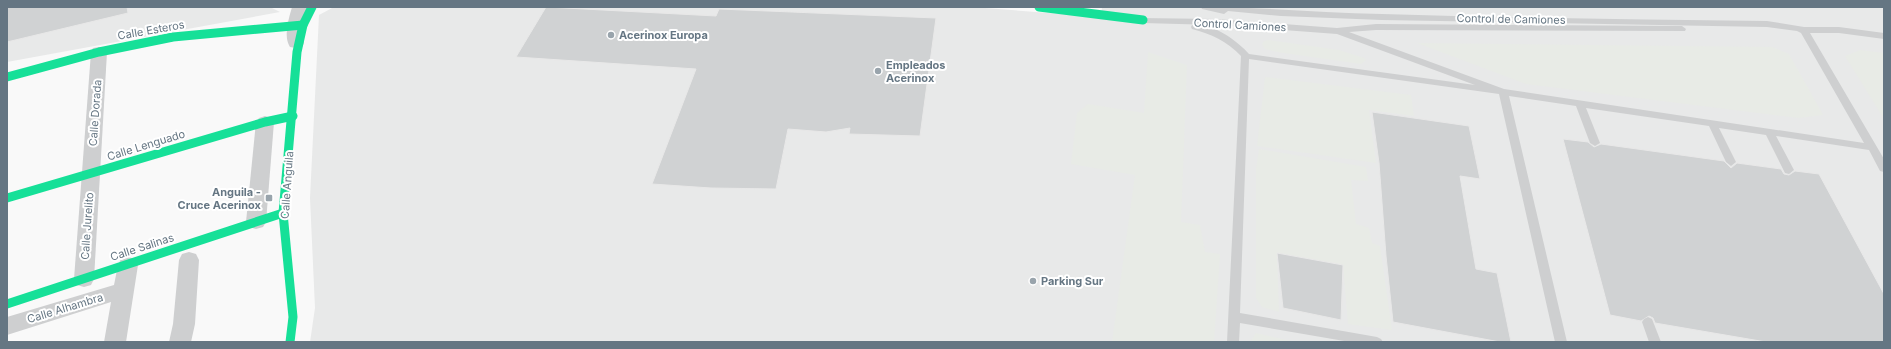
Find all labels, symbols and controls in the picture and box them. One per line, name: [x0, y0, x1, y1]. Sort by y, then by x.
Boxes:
street label: Control de Camiones: [1456, 11, 1566, 27]
street label: Control Camiones: [1193, 16, 1287, 34]
street label: Calle Esteros: [116, 17, 186, 43]
place label: Acerinox Europa: [619, 28, 708, 42]
marker: Acerinox Europa: [606, 30, 616, 40]
place label: Empleados Acerinox: [886, 58, 946, 85]
marker: Empleados Acerinox: [873, 66, 883, 76]
street label: Calle Dorada: [86, 79, 104, 147]
street label: Calle Lenguado: [105, 126, 187, 164]
street label: Calle Anguila: [278, 151, 296, 219]
place label: Anguila - Cruce Acerinox: [178, 185, 262, 212]
street label: Calle Jurelito: [78, 191, 96, 260]
marker: Anguila - Cruce Acerinox: [264, 193, 274, 203]
street label: Calle Salinas: [108, 230, 176, 264]
place label: Parking Sur: [1041, 274, 1104, 288]
marker: Parking Sur: [1028, 276, 1038, 286]
street label: Calle Alhambra: [25, 290, 105, 326]

